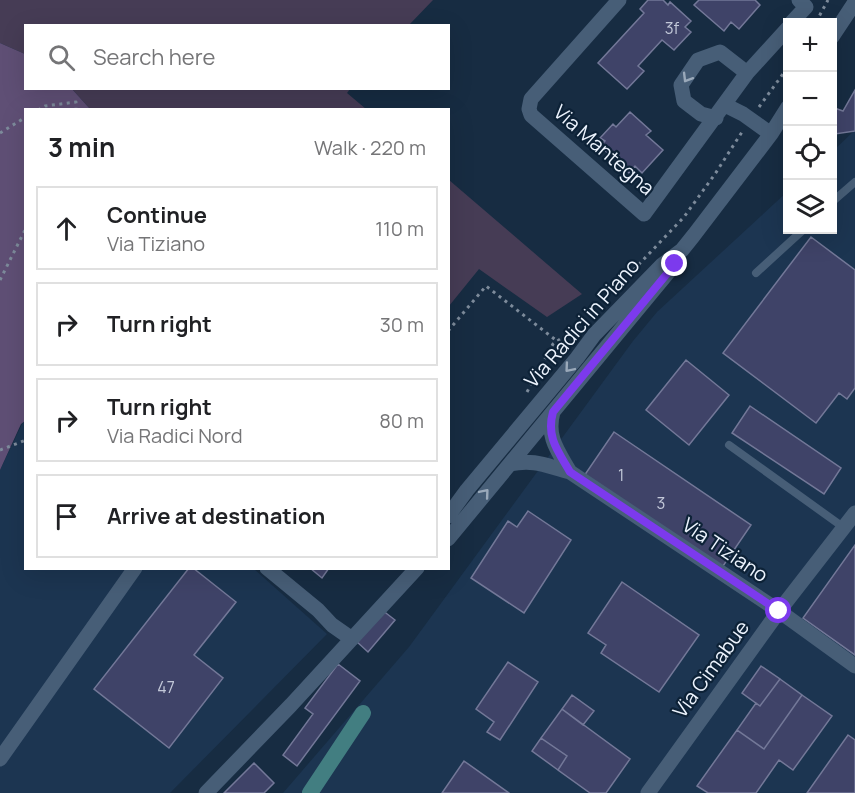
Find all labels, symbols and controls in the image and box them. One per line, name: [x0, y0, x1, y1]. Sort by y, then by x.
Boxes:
house number: 3f: [665, 17, 680, 39]
map controls: [783, 18, 837, 234]
button: +: [783, 18, 837, 72]
search box: [24, 24, 450, 90]
icon: search: [45, 41, 78, 74]
text: Search here: [93, 42, 215, 72]
one-way arrow: [683, 71, 694, 82]
button: −: [783, 72, 837, 126]
street label: Via Mantegna: [548, 98, 661, 201]
button: locate: [783, 126, 837, 180]
text: 3 min: [48, 129, 115, 165]
text: Walk · 220 m: [314, 134, 426, 161]
button: layers: [783, 180, 837, 234]
text: Continue: [107, 200, 207, 230]
icon: ahead: [50, 212, 83, 245]
text: 110 m: [375, 215, 424, 242]
text: Via Tiziano: [107, 230, 205, 257]
route end: [661, 250, 687, 276]
street label: Via Radici in Piano: [518, 252, 645, 393]
icon: right: [50, 308, 83, 341]
text: Turn right: [107, 309, 212, 339]
text: 30 m: [380, 311, 424, 338]
one-way arrow: [565, 361, 576, 372]
text: Turn right: [107, 392, 212, 422]
icon: right: [50, 404, 83, 437]
text: 80 m: [379, 407, 424, 434]
text: Via Radici Nord: [107, 422, 243, 449]
house number: 1: [618, 464, 624, 486]
one-way arrow: [478, 489, 489, 500]
house number: 3: [657, 492, 665, 514]
icon: arrive: [50, 500, 83, 533]
text: Arrive at destination: [107, 501, 325, 531]
street label: Via Tiziano: [677, 511, 774, 588]
route start: [765, 597, 791, 623]
street label: Via Cimabue: [666, 615, 755, 723]
house number: 47: [157, 676, 175, 698]

